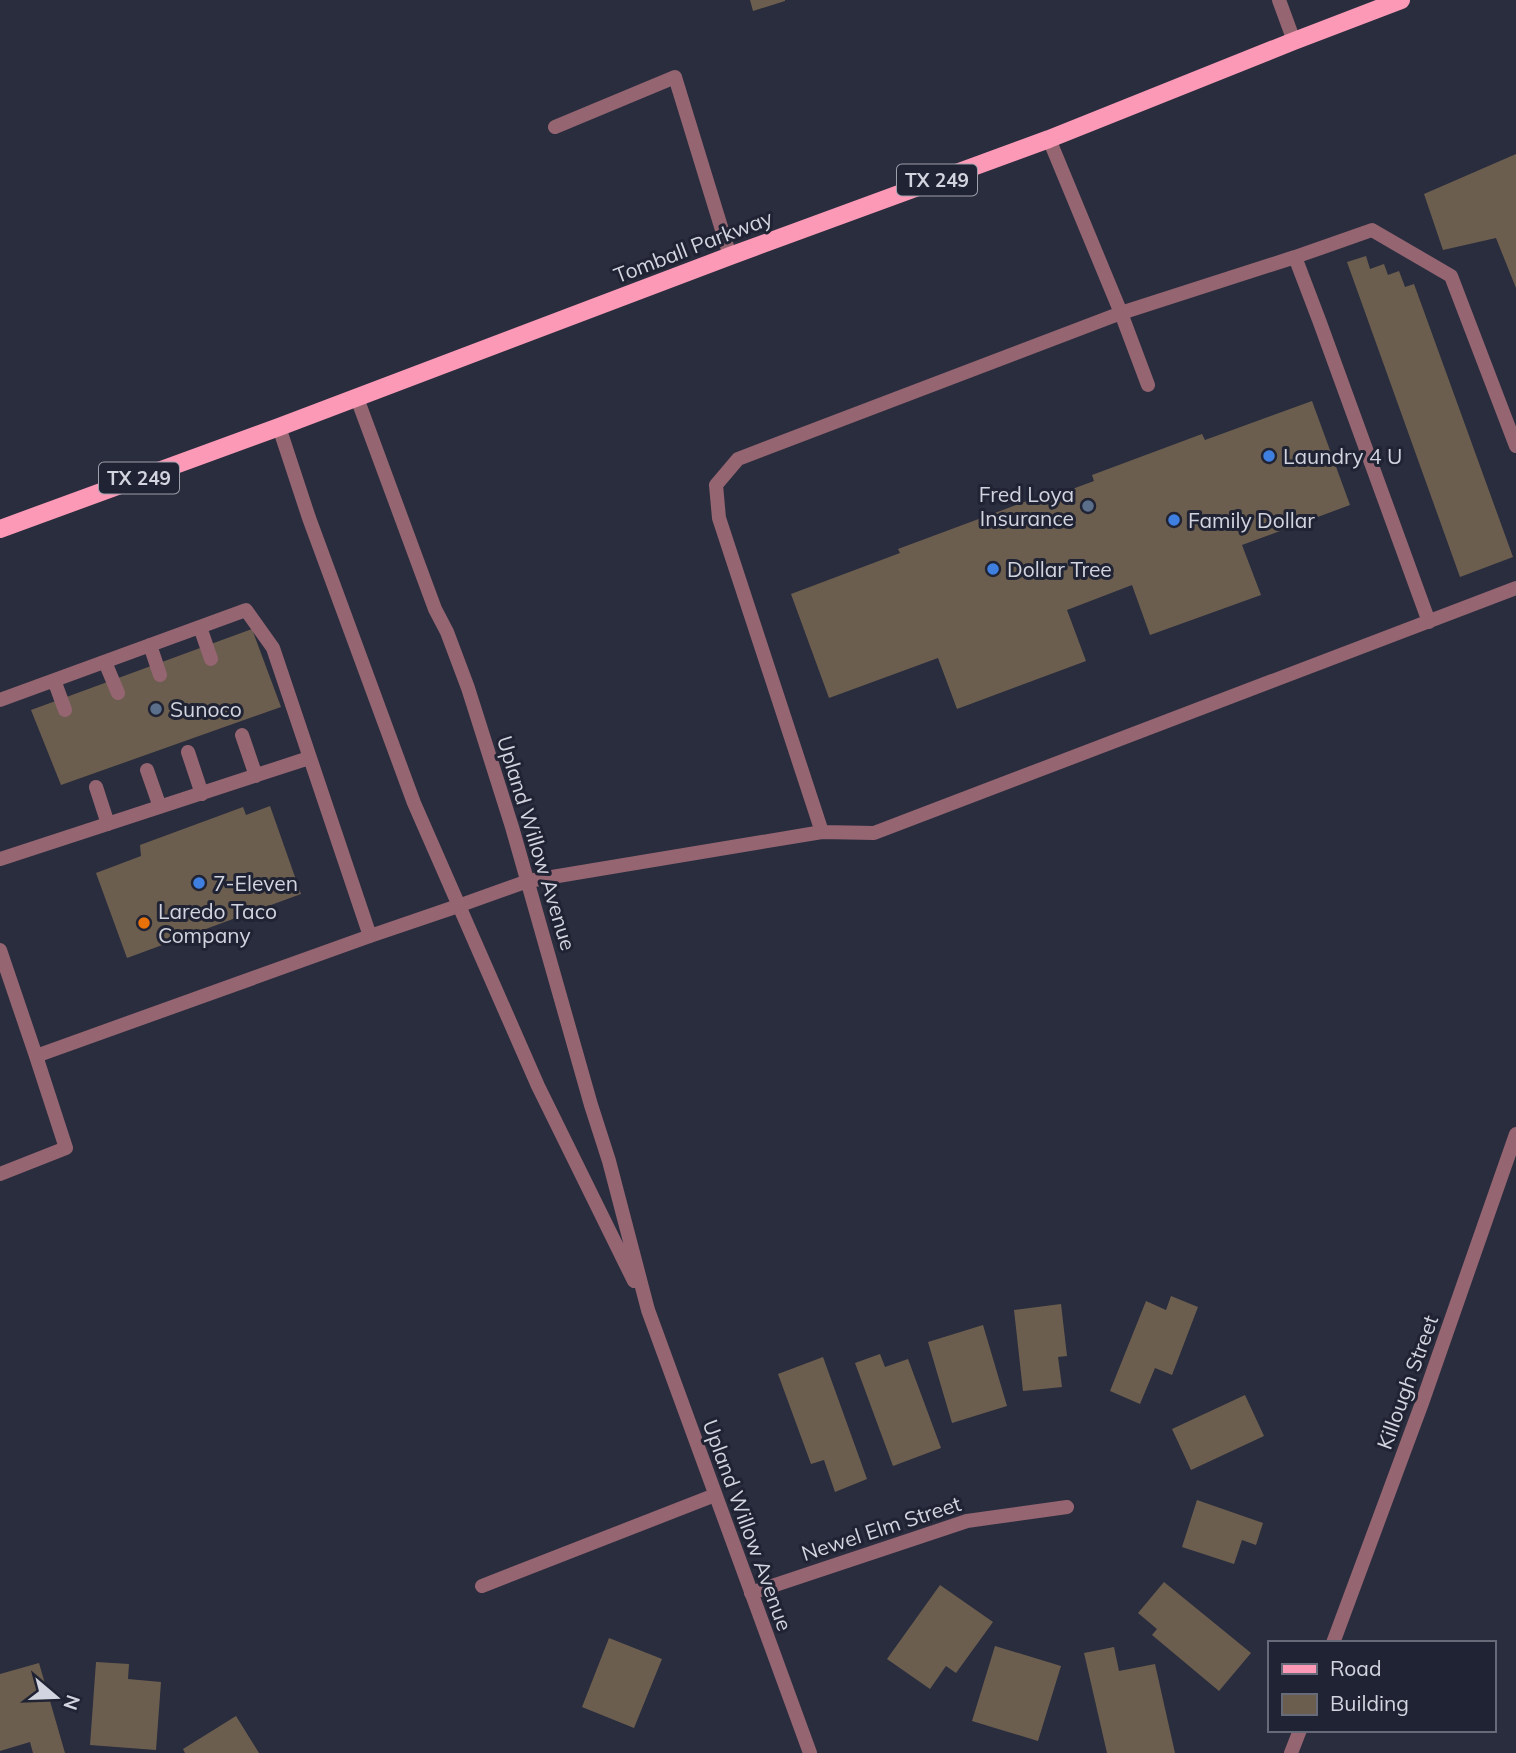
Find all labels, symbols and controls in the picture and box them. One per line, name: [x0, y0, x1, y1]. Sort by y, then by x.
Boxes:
road number: TX 249: [897, 164, 977, 196]
street label: Tomball Parkway: [610, 204, 776, 288]
place label: Laundry 4 U: [1283, 443, 1402, 469]
marker: Laundry 4 U: [1261, 448, 1277, 464]
road number: TX 249: [99, 463, 179, 494]
place label: Fred Loya Insurance: [979, 481, 1074, 531]
marker: Fred Loya Insurance: [1080, 498, 1096, 514]
place label: Family Dollar: [1188, 507, 1315, 533]
marker: Family Dollar: [1166, 512, 1182, 528]
place label: Dollar Tree: [1007, 556, 1112, 582]
marker: Dollar Tree: [985, 561, 1001, 577]
place label: Sunoco: [170, 696, 242, 722]
marker: Sunoco: [148, 701, 164, 717]
street label: Upland Willow Avenue: [492, 733, 582, 953]
place label: 7-Eleven: [213, 870, 298, 896]
marker: 7-Eleven: [191, 875, 207, 891]
place label: Laredo Taco Company: [158, 898, 277, 948]
marker: Laredo Taco Company: [136, 915, 152, 931]
street label: Killough Street: [1371, 1311, 1443, 1453]
street label: Upland Willow Avenue: [698, 1416, 798, 1634]
street label: Newel Elm Street: [798, 1490, 964, 1566]
legend: [1268, 1641, 1495, 1732]
text: Road: [1330, 1655, 1381, 1681]
north arrow: [21, 1662, 91, 1732]
text: Building: [1330, 1690, 1409, 1716]
text: N: [58, 1692, 86, 1713]

